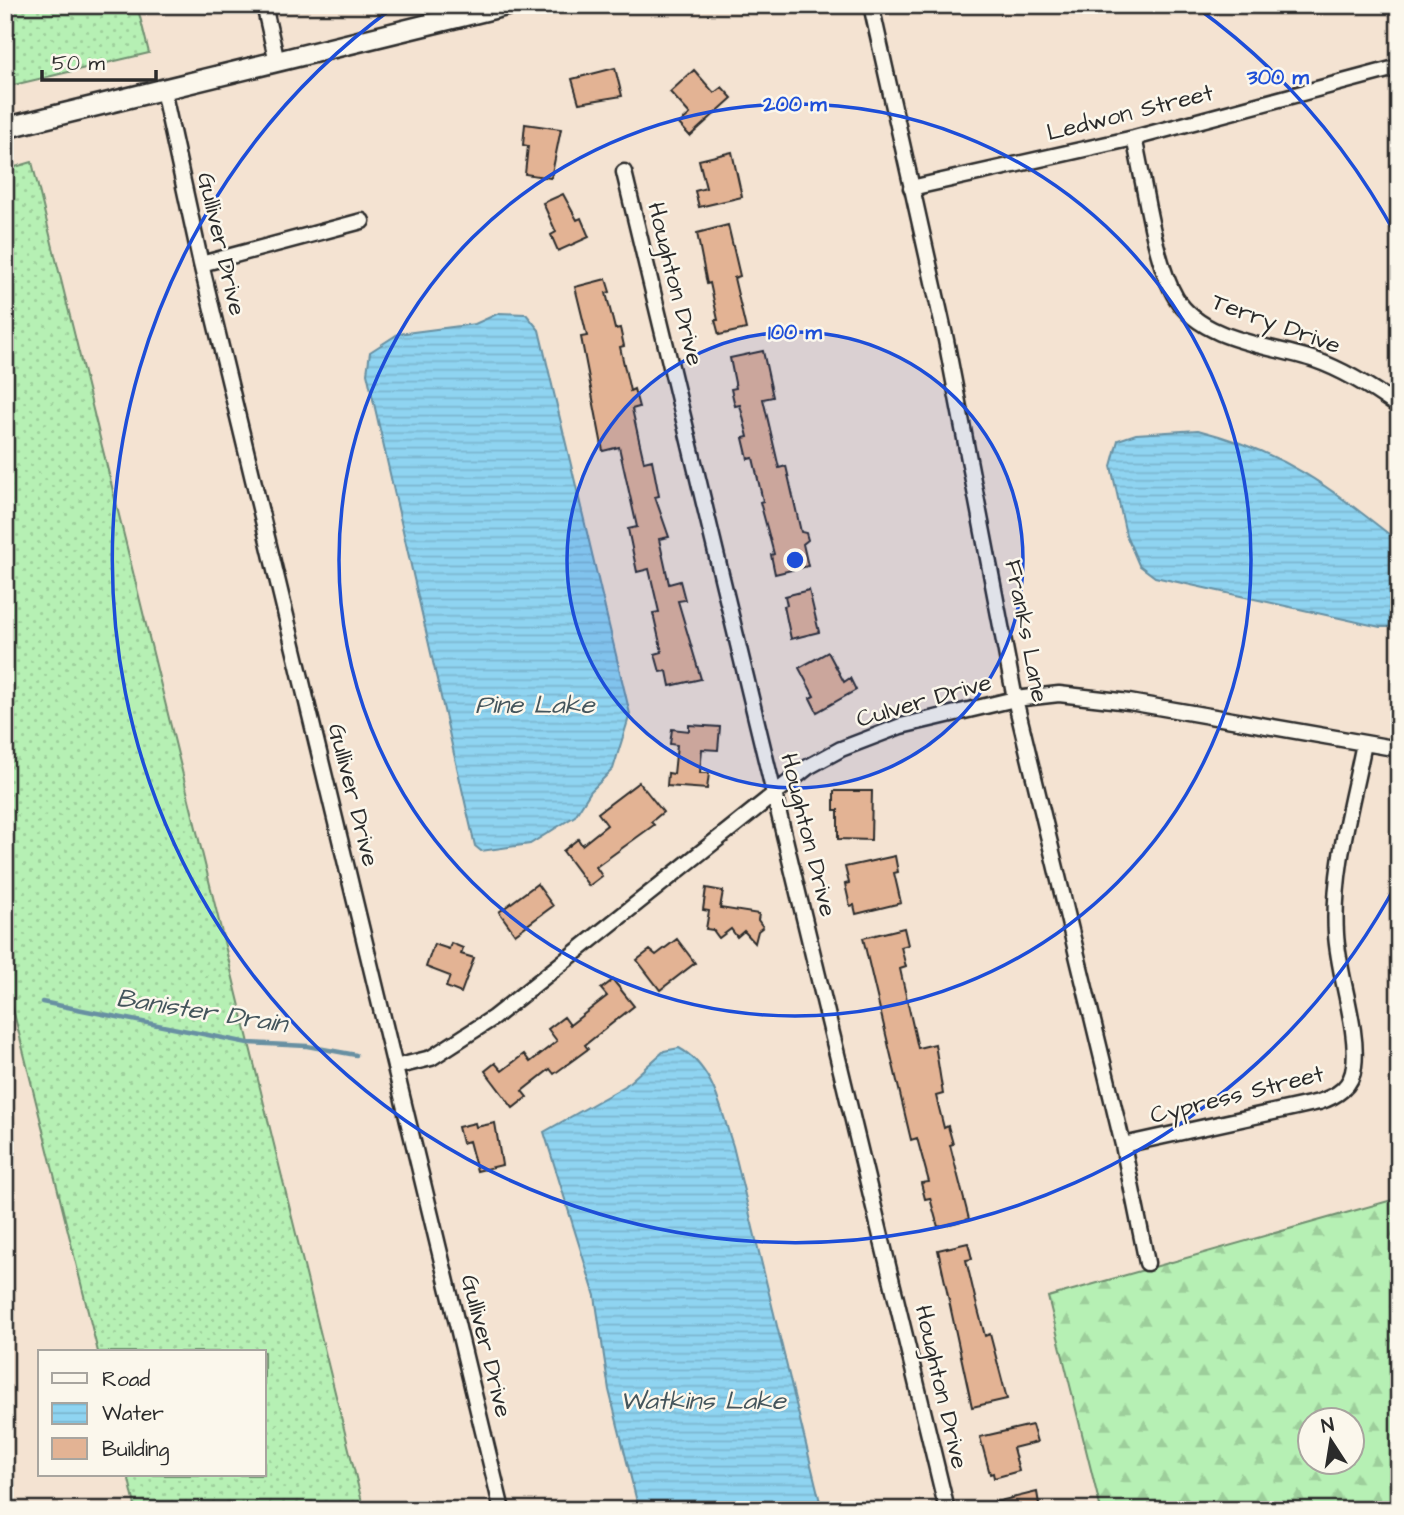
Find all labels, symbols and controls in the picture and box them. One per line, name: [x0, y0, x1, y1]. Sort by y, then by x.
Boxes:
scale bar: [42, 38, 156, 82]
text: 50 m: [52, 49, 106, 78]
text: 300 m: [1246, 63, 1310, 92]
street label: Ledwon Street: [1043, 76, 1217, 150]
text: 200 m: [762, 90, 827, 119]
street label: Gulliver Drive: [188, 169, 254, 319]
street label: Houghton Drive: [637, 199, 712, 369]
street label: Terry Drive: [1206, 285, 1345, 364]
text: 100 m: [768, 318, 823, 347]
centre of rings: [783, 548, 807, 572]
street label: Franks Lane: [996, 557, 1056, 705]
street label: Culver Drive: [852, 665, 996, 737]
water label: Pine Lake: [475, 687, 597, 723]
street label: Gulliver Drive: [319, 720, 387, 870]
street label: Houghton Drive: [770, 750, 845, 920]
water label: Banister Drain: [114, 980, 292, 1043]
street label: Cypress Street: [1147, 1057, 1328, 1134]
street label: Gulliver Drive: [452, 1271, 520, 1421]
street label: Houghton Drive: [905, 1302, 976, 1473]
legend: [38, 1350, 266, 1476]
text: Road: [102, 1365, 150, 1394]
water label: Watkins Lake: [620, 1383, 788, 1419]
text: Water: [102, 1399, 164, 1428]
north arrow: [1296, 1406, 1366, 1476]
text: N: [1319, 1411, 1336, 1440]
text: Building: [102, 1435, 170, 1466]

